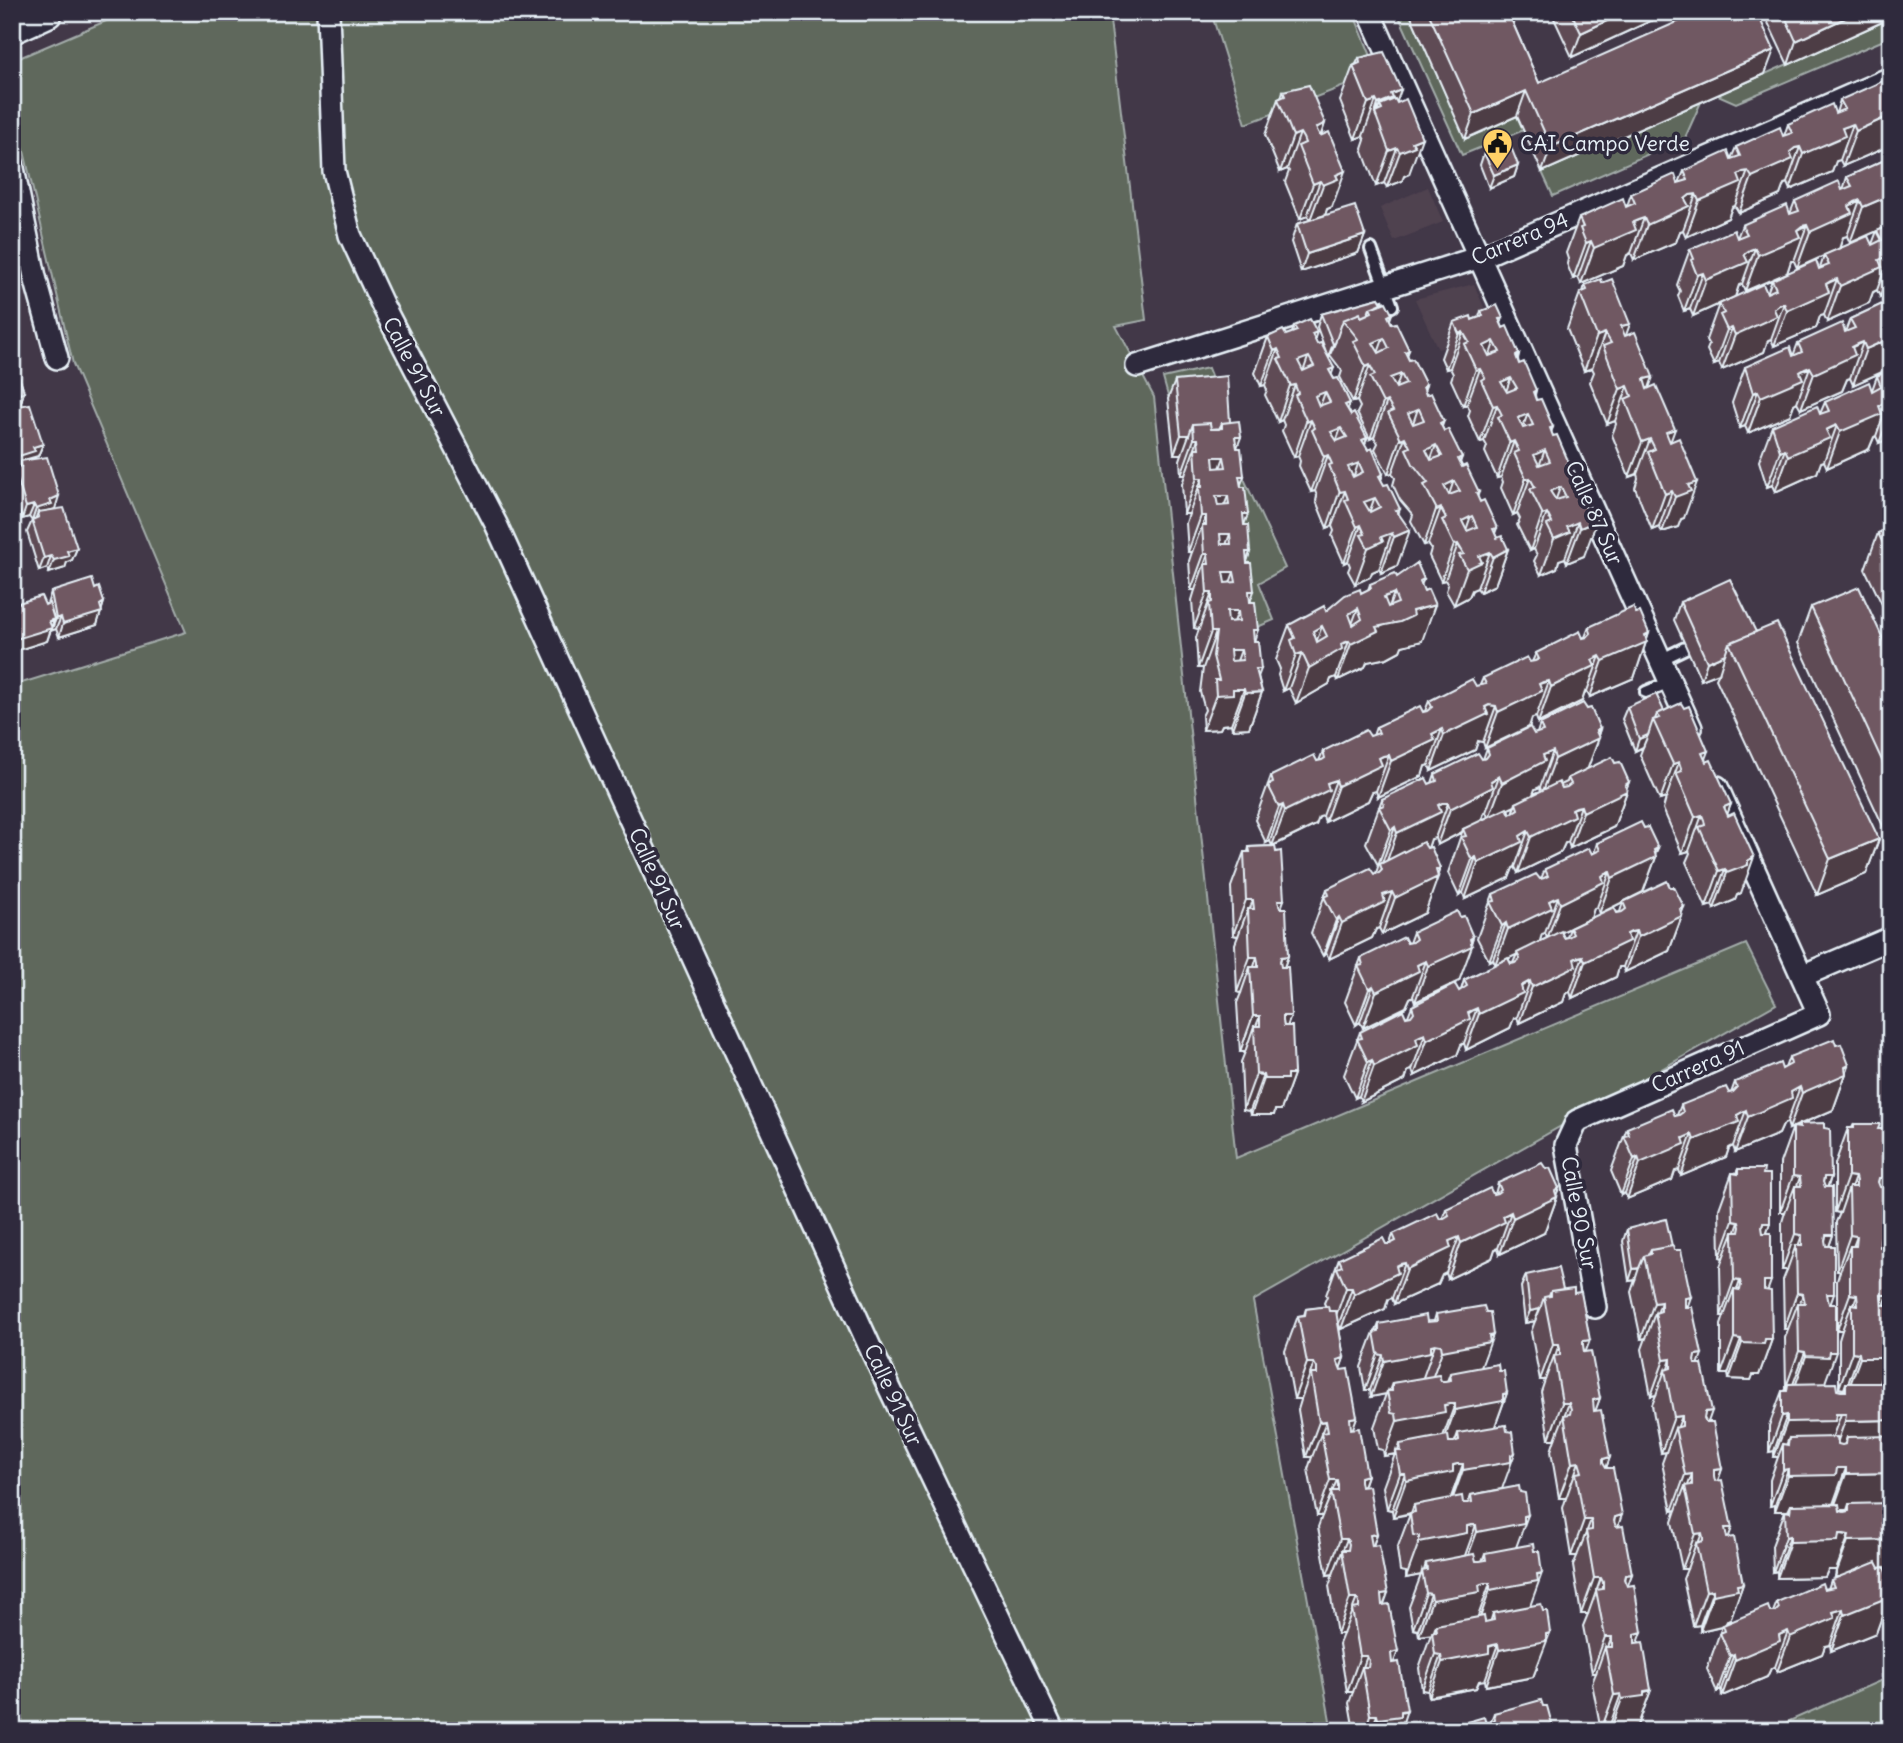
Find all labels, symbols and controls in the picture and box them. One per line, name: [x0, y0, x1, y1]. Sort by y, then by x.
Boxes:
public building icon: CAI Campo Verde: [1480, 127, 1514, 171]
place label: CAI Campo Verde: [1520, 130, 1690, 157]
street label: Carrera 94: [1467, 206, 1572, 271]
street label: Calle 91 Sur: [377, 312, 452, 422]
street label: Calle 87 Sur: [1559, 456, 1630, 569]
street label: Calle 91 Sur: [623, 823, 692, 935]
street label: Carrera 91: [1647, 1034, 1749, 1099]
street label: Calle 90 Sur: [1555, 1154, 1604, 1272]
street label: Calle 91 Sur: [858, 1340, 929, 1450]

